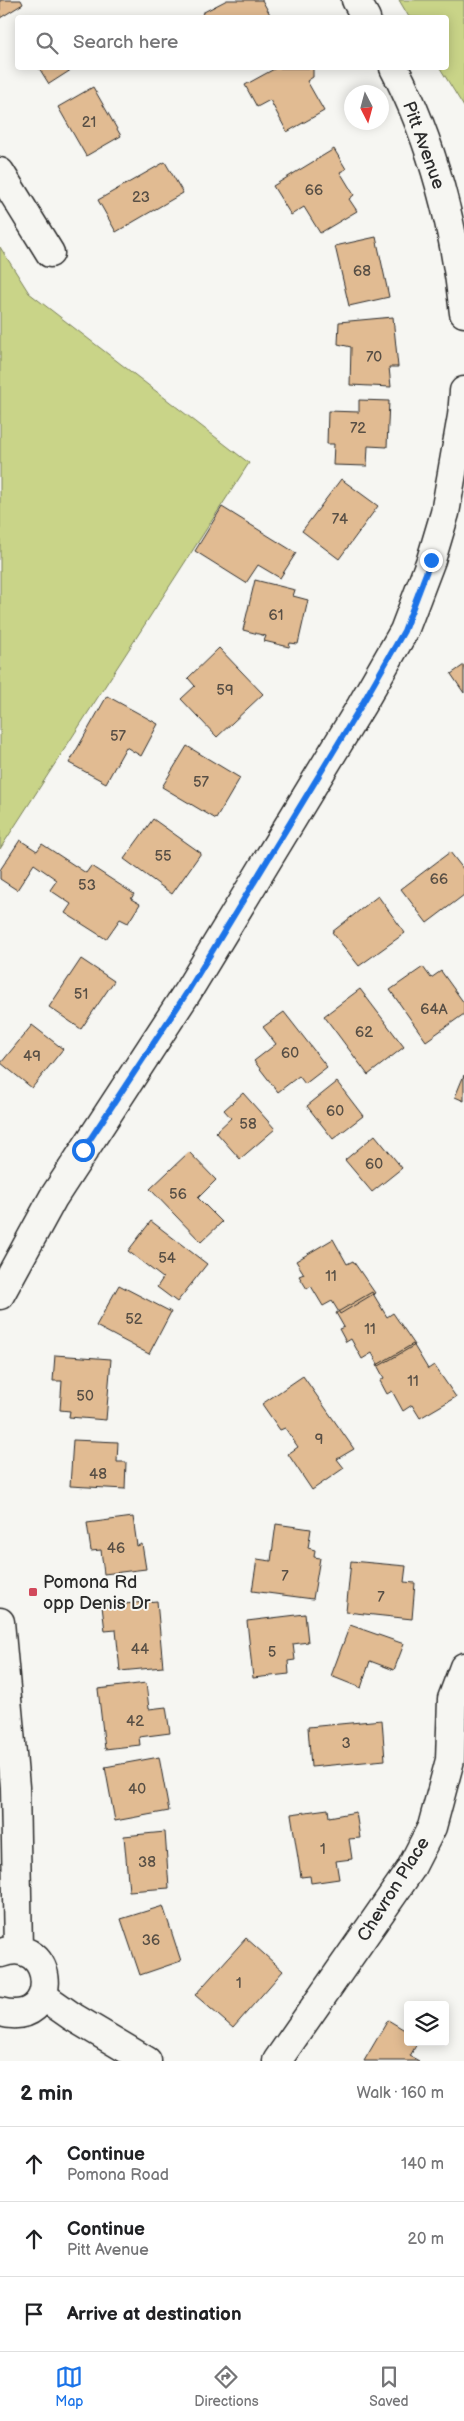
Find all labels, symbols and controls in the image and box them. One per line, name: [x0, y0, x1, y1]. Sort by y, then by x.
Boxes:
search box: [15, 15, 449, 70]
icon: search: [33, 29, 61, 57]
text: Search here: [73, 31, 178, 54]
north arrow: [344, 85, 389, 130]
street label: Pitt Avenue: [398, 98, 449, 192]
house number: 21: [82, 113, 96, 132]
house number: 66: [305, 181, 323, 200]
house number: 23: [132, 188, 150, 207]
house number: 68: [353, 262, 371, 281]
house number: 70: [366, 348, 382, 367]
house number: 72: [350, 419, 366, 438]
house number: 74: [332, 510, 348, 529]
route end: [420, 549, 443, 572]
house number: 61: [269, 606, 283, 625]
house number: 59: [216, 681, 234, 700]
house number: 57: [110, 727, 127, 746]
house number: 57: [193, 773, 210, 792]
house number: 55: [154, 847, 172, 866]
house number: 66: [430, 870, 448, 889]
house number: 53: [78, 876, 96, 895]
house number: 51: [74, 985, 88, 1004]
house number: 64A: [420, 1000, 449, 1019]
house number: 62: [355, 1023, 373, 1042]
house number: 60: [281, 1044, 299, 1063]
house number: 49: [23, 1047, 41, 1066]
house number: 60: [326, 1102, 344, 1121]
house number: 58: [239, 1115, 257, 1134]
route start: [72, 1139, 95, 1162]
house number: 60: [365, 1155, 383, 1174]
house number: 56: [169, 1185, 187, 1204]
house number: 54: [158, 1249, 176, 1268]
house number: 11: [325, 1267, 337, 1286]
house number: 52: [125, 1310, 143, 1329]
house number: 11: [364, 1320, 376, 1339]
house number: 11: [407, 1372, 419, 1391]
house number: 50: [76, 1387, 94, 1406]
house number: 9: [315, 1430, 323, 1449]
house number: 48: [89, 1465, 107, 1484]
house number: 46: [107, 1539, 125, 1558]
house number: 7: [281, 1567, 289, 1586]
place label: Pomona Rd opp Denis Dr: [43, 1572, 151, 1614]
marker: Pomona Rd opp Denis Dr: [27, 1586, 39, 1598]
house number: 7: [377, 1588, 385, 1607]
house number: 44: [131, 1640, 149, 1659]
house number: 5: [268, 1643, 276, 1662]
house number: 42: [126, 1712, 144, 1731]
house number: 3: [341, 1734, 351, 1753]
house number: 40: [128, 1780, 146, 1799]
street label: Chevron Place: [353, 1833, 434, 1945]
house number: 1: [320, 1840, 326, 1859]
house number: 38: [138, 1853, 156, 1872]
house number: 36: [142, 1931, 160, 1950]
house number: 1: [236, 1974, 242, 1993]
map controls: [404, 2001, 449, 2046]
button: layers: [404, 2001, 449, 2046]
text: 2 min: [20, 2081, 73, 2106]
text: Walk · 160 m: [356, 2084, 444, 2103]
text: Continue: [67, 2143, 145, 2166]
icon: ahead: [20, 2150, 48, 2178]
text: 140 m: [401, 2155, 444, 2174]
text: Pomona Road: [67, 2166, 169, 2185]
text: Continue: [67, 2218, 145, 2241]
icon: ahead: [20, 2225, 48, 2253]
text: 20 m: [408, 2230, 444, 2249]
text: Pitt Avenue: [67, 2241, 149, 2260]
icon: arrive: [20, 2300, 48, 2328]
text: Arrive at destination: [67, 2303, 242, 2326]
tab: Map: [55, 2363, 84, 2410]
tab: Directions: [194, 2363, 259, 2410]
tab: Saved: [369, 2363, 409, 2410]

